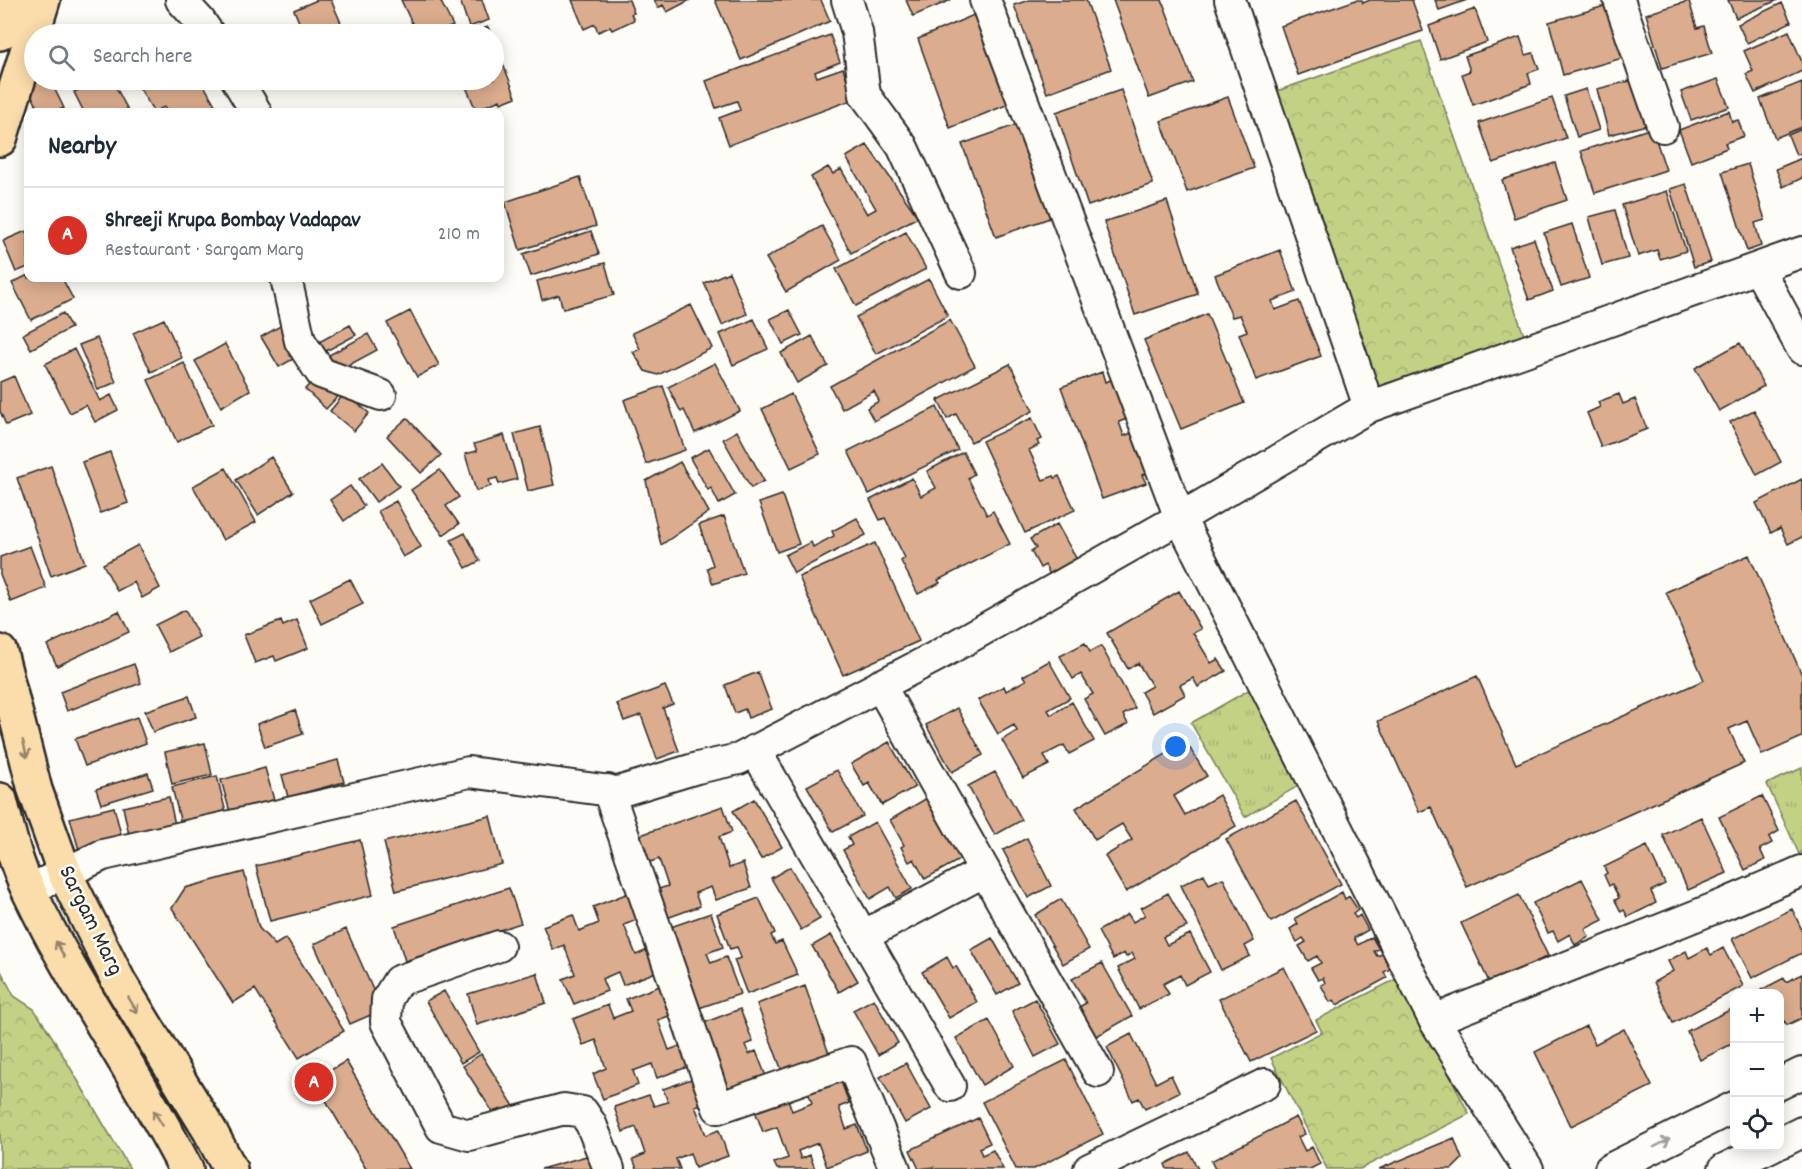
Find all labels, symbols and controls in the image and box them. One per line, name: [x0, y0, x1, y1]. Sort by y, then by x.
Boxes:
search box: [24, 24, 504, 90]
icon: search: [45, 41, 78, 74]
text: Search here: [93, 42, 192, 73]
text: Nearby: [48, 129, 116, 166]
text: Shreeji Krupa Bombay Vadapav: [105, 206, 361, 237]
text: A: [62, 221, 73, 249]
text: 210 m: [438, 221, 480, 249]
text: Restaurant · Sargam Marg: [105, 237, 304, 265]
your location: [1161, 732, 1190, 761]
one-way arrow: [20, 739, 31, 758]
street label: Sargam Marg: [49, 860, 131, 982]
one-way arrow: [54, 941, 66, 958]
map controls: [1730, 989, 1784, 1151]
button: +: [1730, 989, 1784, 1043]
one-way arrow: [128, 996, 140, 1013]
button: −: [1730, 1043, 1784, 1097]
pin: A: [294, 1060, 334, 1104]
button: locate: [1730, 1097, 1784, 1151]
one-way arrow: [151, 1110, 163, 1127]
one-way arrow: [1653, 1137, 1671, 1148]

